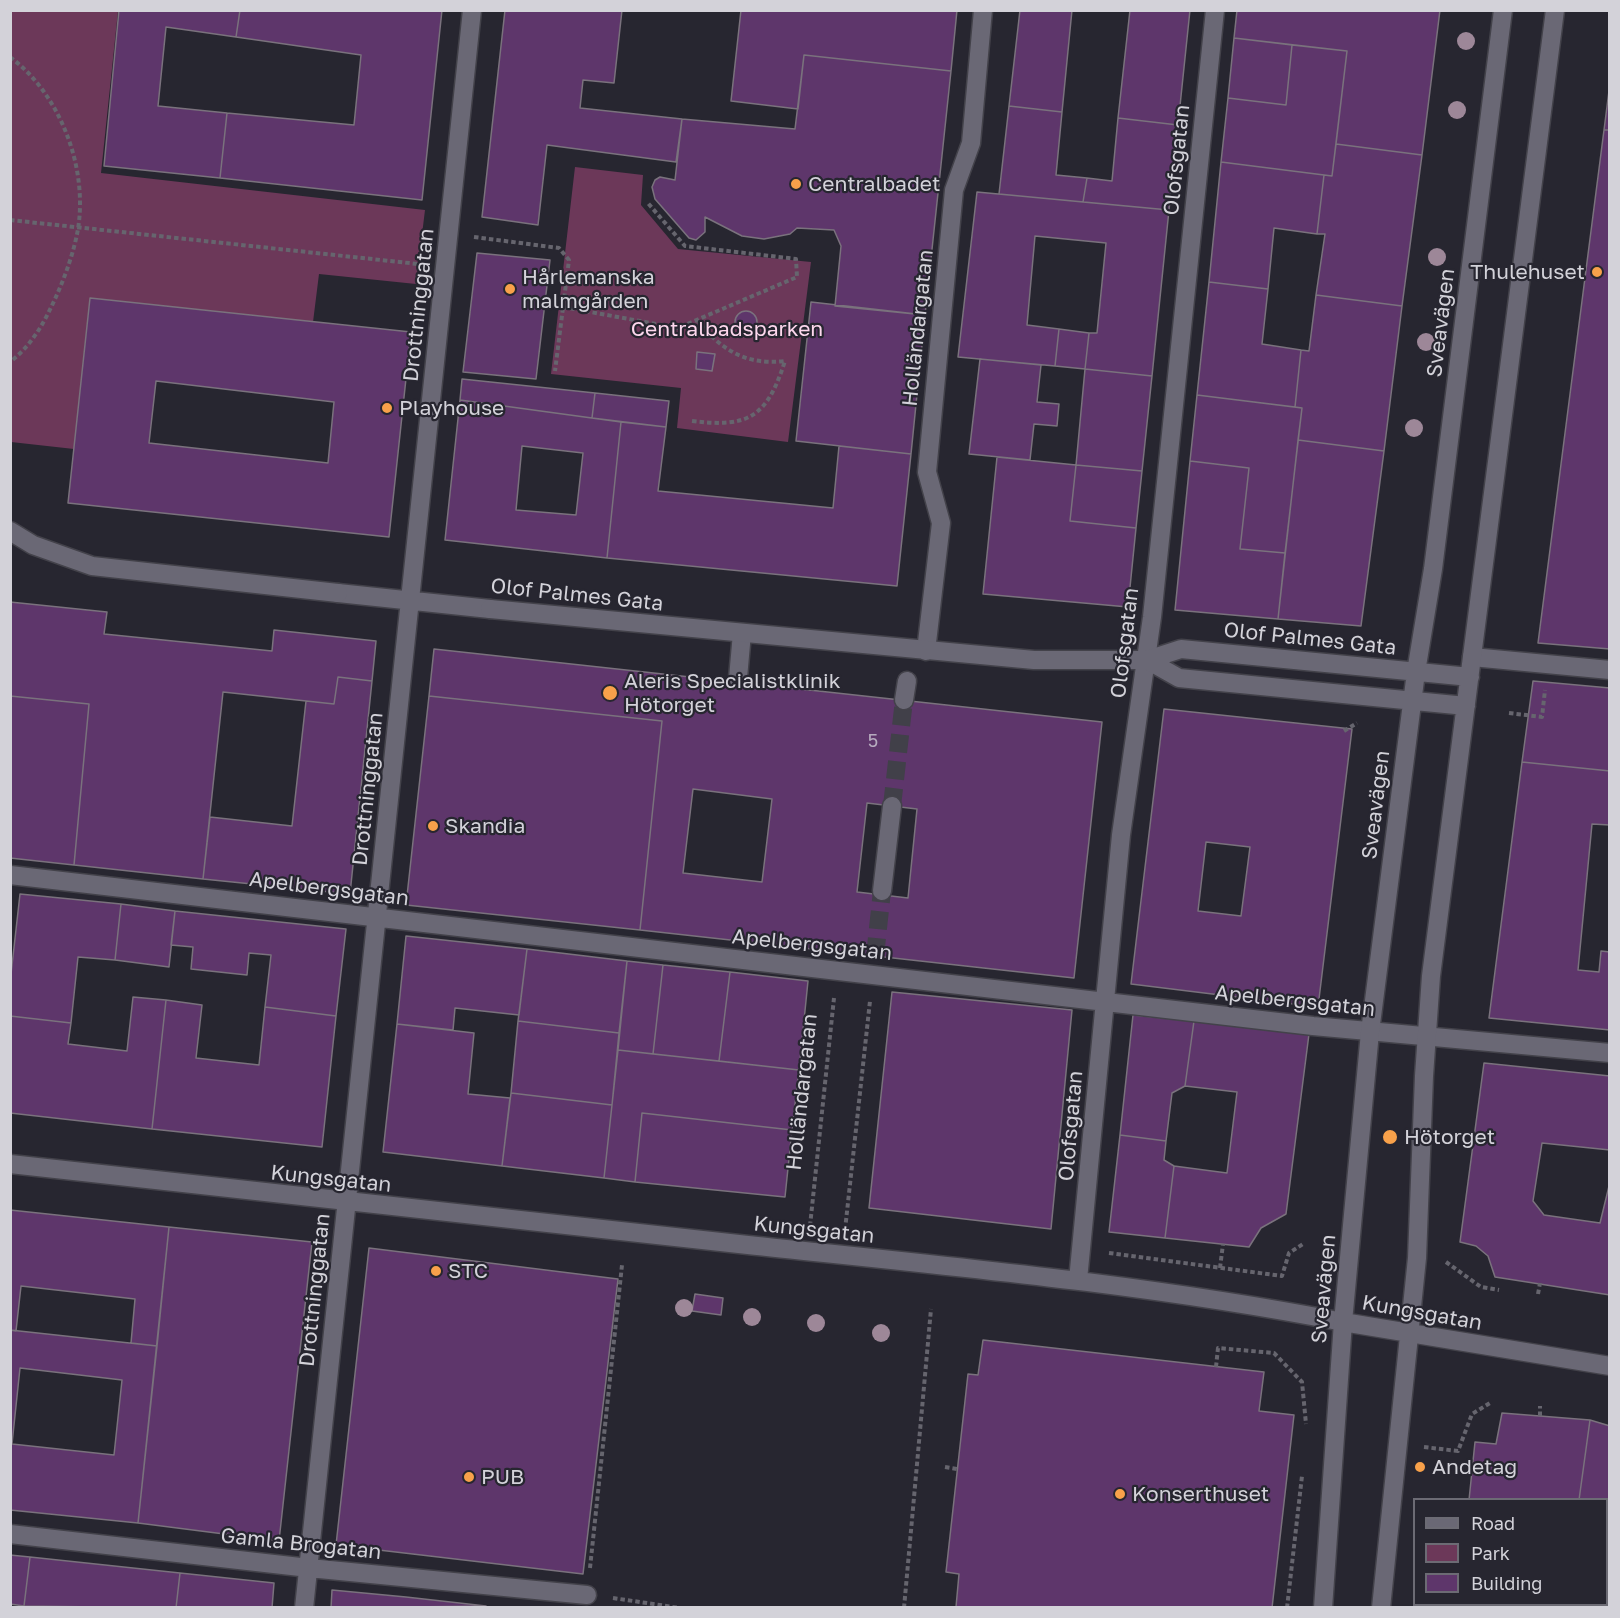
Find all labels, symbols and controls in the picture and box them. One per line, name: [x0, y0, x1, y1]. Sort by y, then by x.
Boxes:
street label: Olofsgatan: [1159, 103, 1195, 217]
place label: Centralbadet: [808, 171, 940, 197]
marker: Centralbadet: [789, 177, 803, 191]
street label: Drottninggatan: [398, 227, 440, 383]
street label: Holländargatan: [897, 248, 939, 408]
place label: Thulehuset: [1470, 259, 1585, 285]
place label: Hårlemanska malmgården: [522, 264, 655, 314]
marker: Thulehuset: [1590, 265, 1604, 279]
street label: Sveavägen: [1422, 267, 1460, 379]
marker: Hårlemanska malmgården: [503, 282, 517, 296]
park label: Centralbadsparken: [631, 316, 823, 342]
place label: Playhouse: [399, 395, 504, 421]
marker: Playhouse: [380, 401, 394, 415]
street label: Olof Palmes Gata: [489, 573, 665, 617]
street label: Olofsgatan: [1106, 586, 1144, 700]
street label: Olof Palmes Gata: [1222, 617, 1398, 661]
place label: Aleris Specialistklinik Hötorget: [624, 668, 841, 718]
marker: Aleris Specialistklinik Hötorget: [601, 684, 619, 702]
street label: Drottninggatan: [347, 711, 389, 867]
house number: 5: [868, 730, 878, 752]
street label: Sveavägen: [1357, 749, 1395, 861]
place label: Skandia: [445, 813, 525, 839]
marker: Skandia: [426, 819, 440, 833]
street label: Apelbergsgatan: [248, 867, 410, 911]
street label: Apelbergsgatan: [731, 924, 893, 966]
street label: Apelbergsgatan: [1214, 980, 1376, 1022]
street label: Holländargatan: [781, 1012, 823, 1172]
street label: Olofsgatan: [1054, 1070, 1088, 1182]
place label: Hötorget: [1404, 1124, 1495, 1150]
marker: Hötorget: [1381, 1128, 1399, 1146]
street label: Kungsgatan: [269, 1160, 393, 1198]
street label: Kungsgatan: [752, 1211, 876, 1249]
street label: Drottninggatan: [294, 1212, 336, 1368]
street label: Sveavägen: [1307, 1233, 1341, 1345]
place label: STC: [448, 1258, 488, 1284]
marker: STC: [429, 1264, 443, 1278]
street label: Kungsgatan: [1360, 1290, 1484, 1336]
place label: Andetag: [1432, 1454, 1517, 1480]
marker: Andetag: [1413, 1460, 1427, 1474]
place label: PUB: [481, 1464, 524, 1490]
marker: PUB: [462, 1470, 476, 1484]
place label: Konserthuset: [1132, 1481, 1269, 1507]
marker: Konserthuset: [1113, 1487, 1127, 1501]
legend: [1413, 1498, 1608, 1606]
text: Road: [1471, 1512, 1515, 1534]
street label: Gamla Brogatan: [219, 1523, 383, 1565]
text: Park: [1471, 1542, 1510, 1564]
text: Building: [1471, 1572, 1542, 1594]

